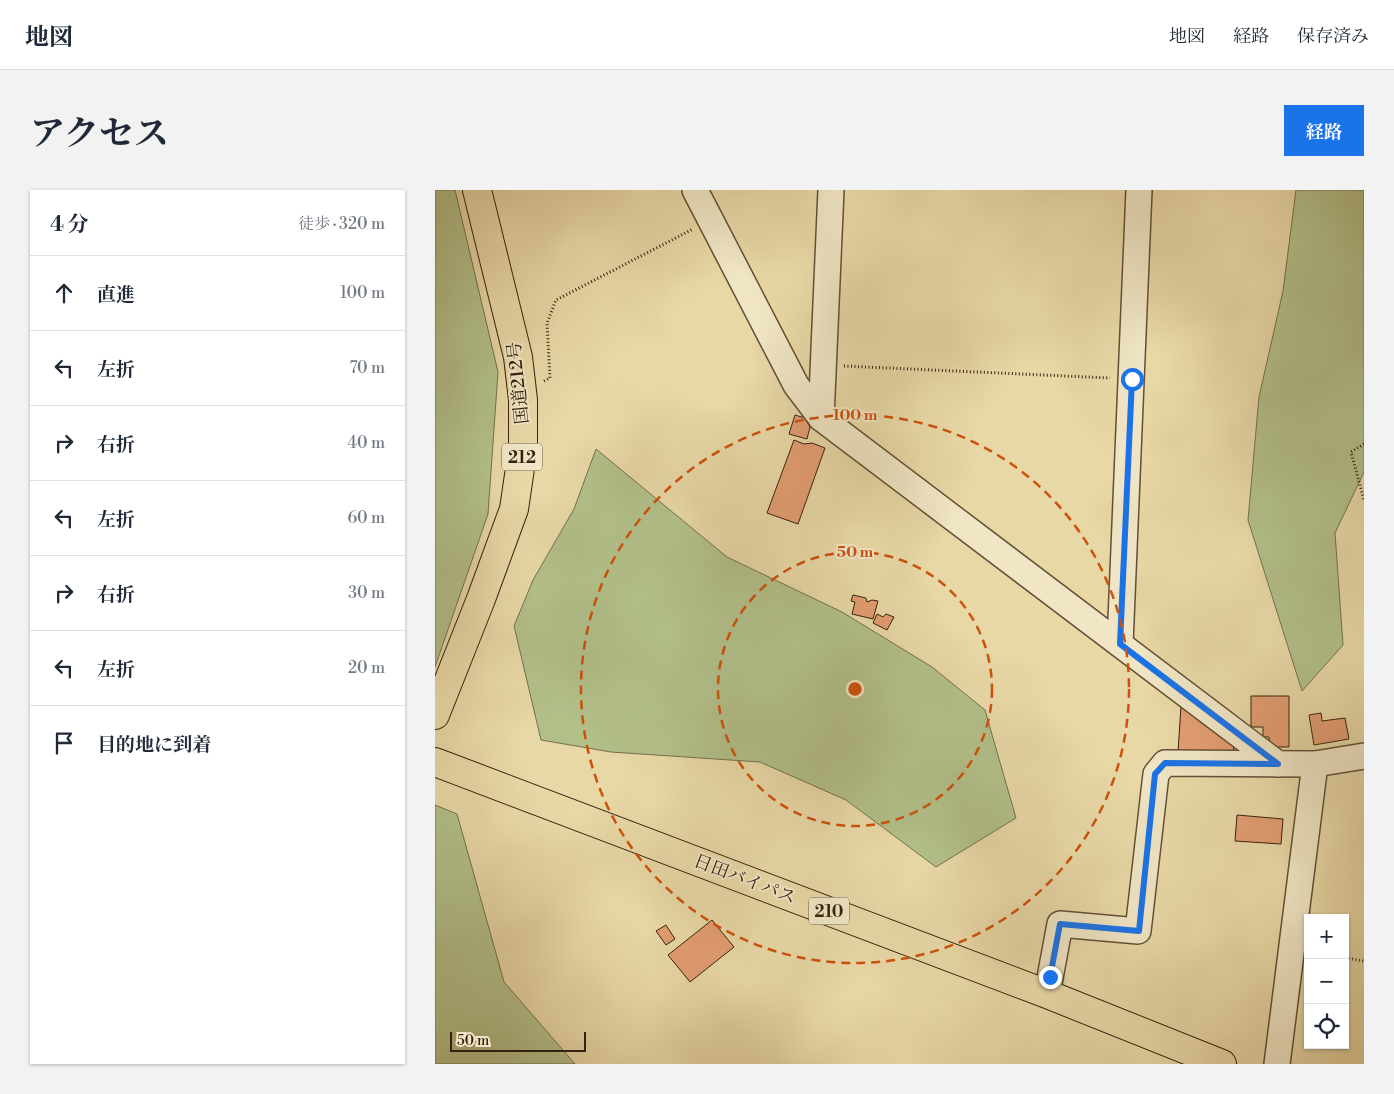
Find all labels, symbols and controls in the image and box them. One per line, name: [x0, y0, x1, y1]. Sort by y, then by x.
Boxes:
text: 地図: [25, 23, 73, 53]
text: 地図: [1169, 25, 1205, 48]
text: 経路: [1233, 25, 1269, 48]
text: 保存済み: [1297, 25, 1369, 48]
button: 経路: [1284, 105, 1364, 156]
text: アクセス: [30, 113, 169, 156]
text: 4 分: [50, 212, 88, 238]
text: 徒歩 · 320 m: [298, 214, 385, 234]
icon: ahead: [50, 279, 78, 307]
text: 直進: [97, 283, 135, 307]
text: 100 m: [340, 283, 385, 303]
street label: 国道212号: [503, 341, 534, 425]
icon: left: [50, 354, 78, 382]
text: 左折: [97, 358, 135, 382]
text: 70 m: [349, 358, 385, 378]
route start: [1121, 368, 1144, 391]
text: 100 m: [833, 406, 878, 425]
icon: right: [50, 429, 78, 457]
text: 右折: [97, 433, 135, 457]
text: 40 m: [348, 433, 385, 453]
road number: 212: [502, 443, 542, 470]
icon: left: [50, 504, 78, 532]
text: 左折: [97, 508, 135, 532]
text: 60 m: [347, 508, 385, 528]
text: 50 m: [837, 543, 873, 562]
icon: right: [50, 579, 78, 607]
text: 右折: [97, 583, 135, 607]
text: 30 m: [348, 583, 385, 603]
icon: left: [50, 654, 78, 682]
text: 左折: [97, 658, 135, 682]
text: 20 m: [348, 658, 385, 678]
centre of rings: [846, 680, 864, 698]
icon: arrive: [50, 729, 78, 757]
text: 目的地に到着: [97, 733, 211, 757]
street label: 日田バイパス: [690, 849, 799, 909]
road number: 210: [809, 898, 849, 924]
map controls: [1304, 914, 1349, 1049]
button: +: [1304, 914, 1349, 959]
button: −: [1304, 959, 1349, 1004]
route end: [1039, 966, 1062, 989]
button: locate: [1304, 1004, 1349, 1049]
scale bar: [450, 1029, 586, 1052]
text: 50 m: [457, 1032, 489, 1050]

